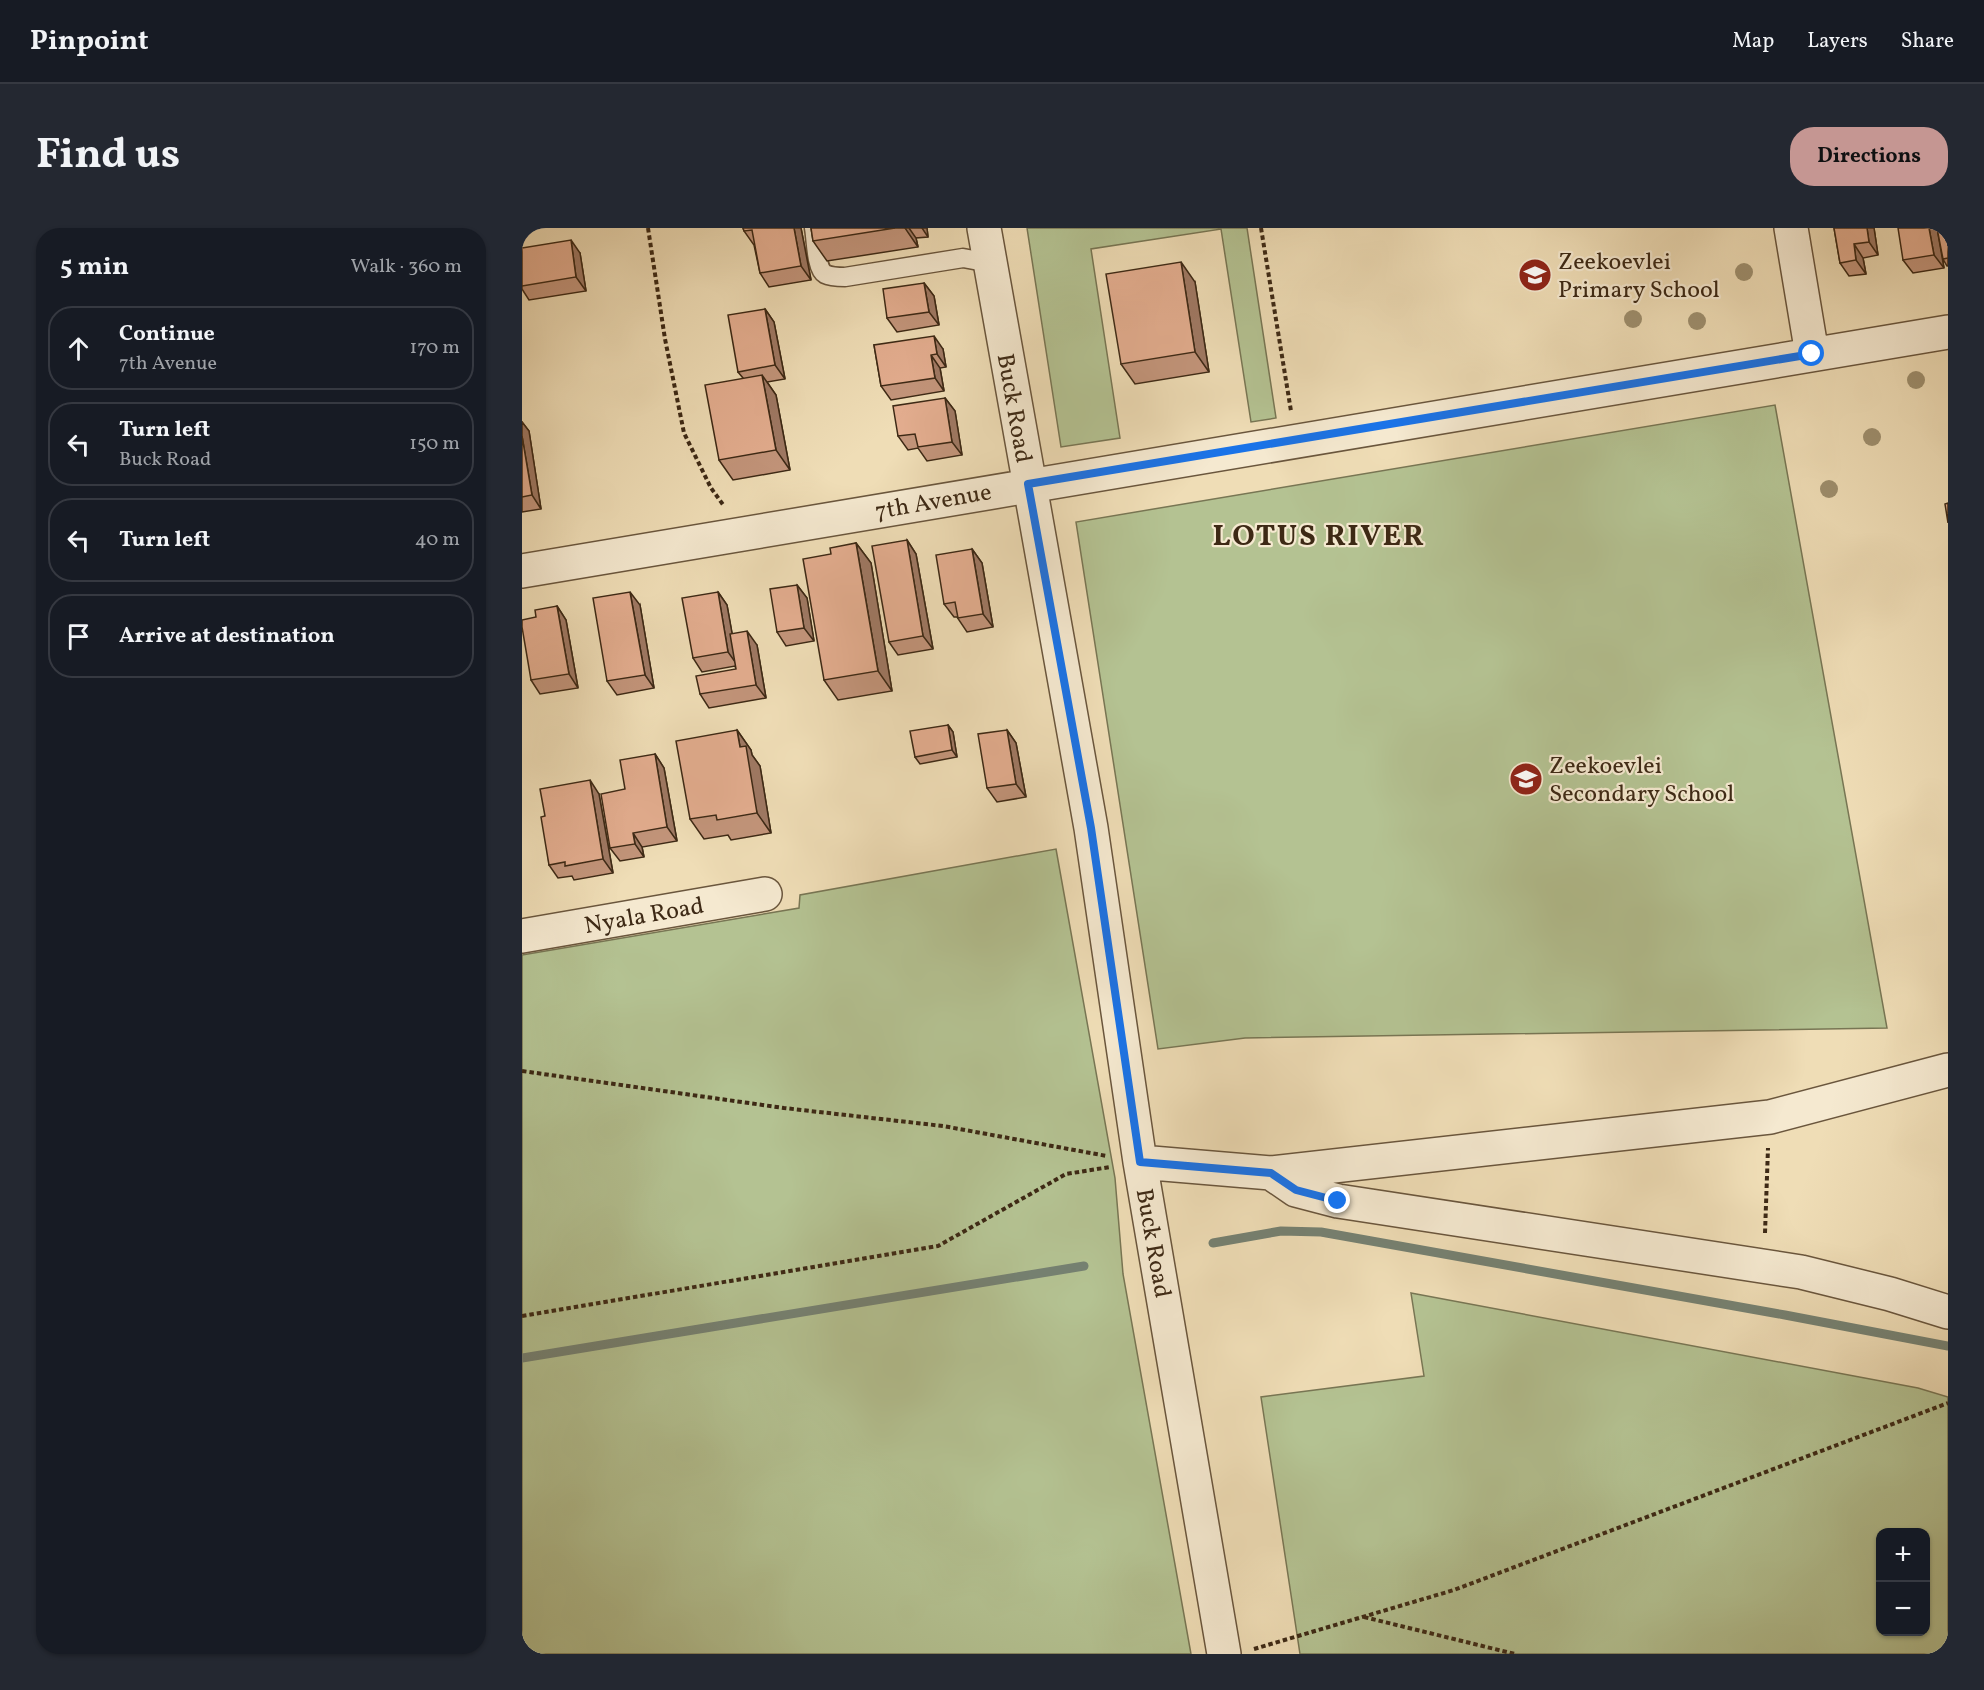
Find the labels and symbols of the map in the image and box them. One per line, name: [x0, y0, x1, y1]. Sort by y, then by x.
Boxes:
place label: Zeekoevlei Primary School: [1558, 246, 1720, 308]
school or university icon: Zeekoevlei Primary School: [1517, 257, 1553, 293]
route start: [1798, 340, 1824, 366]
street label: Buck Road: [987, 351, 1039, 466]
street label: 7th Avenue: [872, 476, 994, 530]
district label: LOTUS RIVER: [1213, 516, 1425, 558]
place label: Zeekoevlei Secondary School: [1549, 750, 1734, 812]
school or university icon: Zeekoevlei Secondary School: [1508, 761, 1544, 797]
street label: Nyala Road: [582, 890, 707, 944]
street label: Buck Road: [1126, 1186, 1178, 1301]
route end: [1324, 1187, 1350, 1213]

